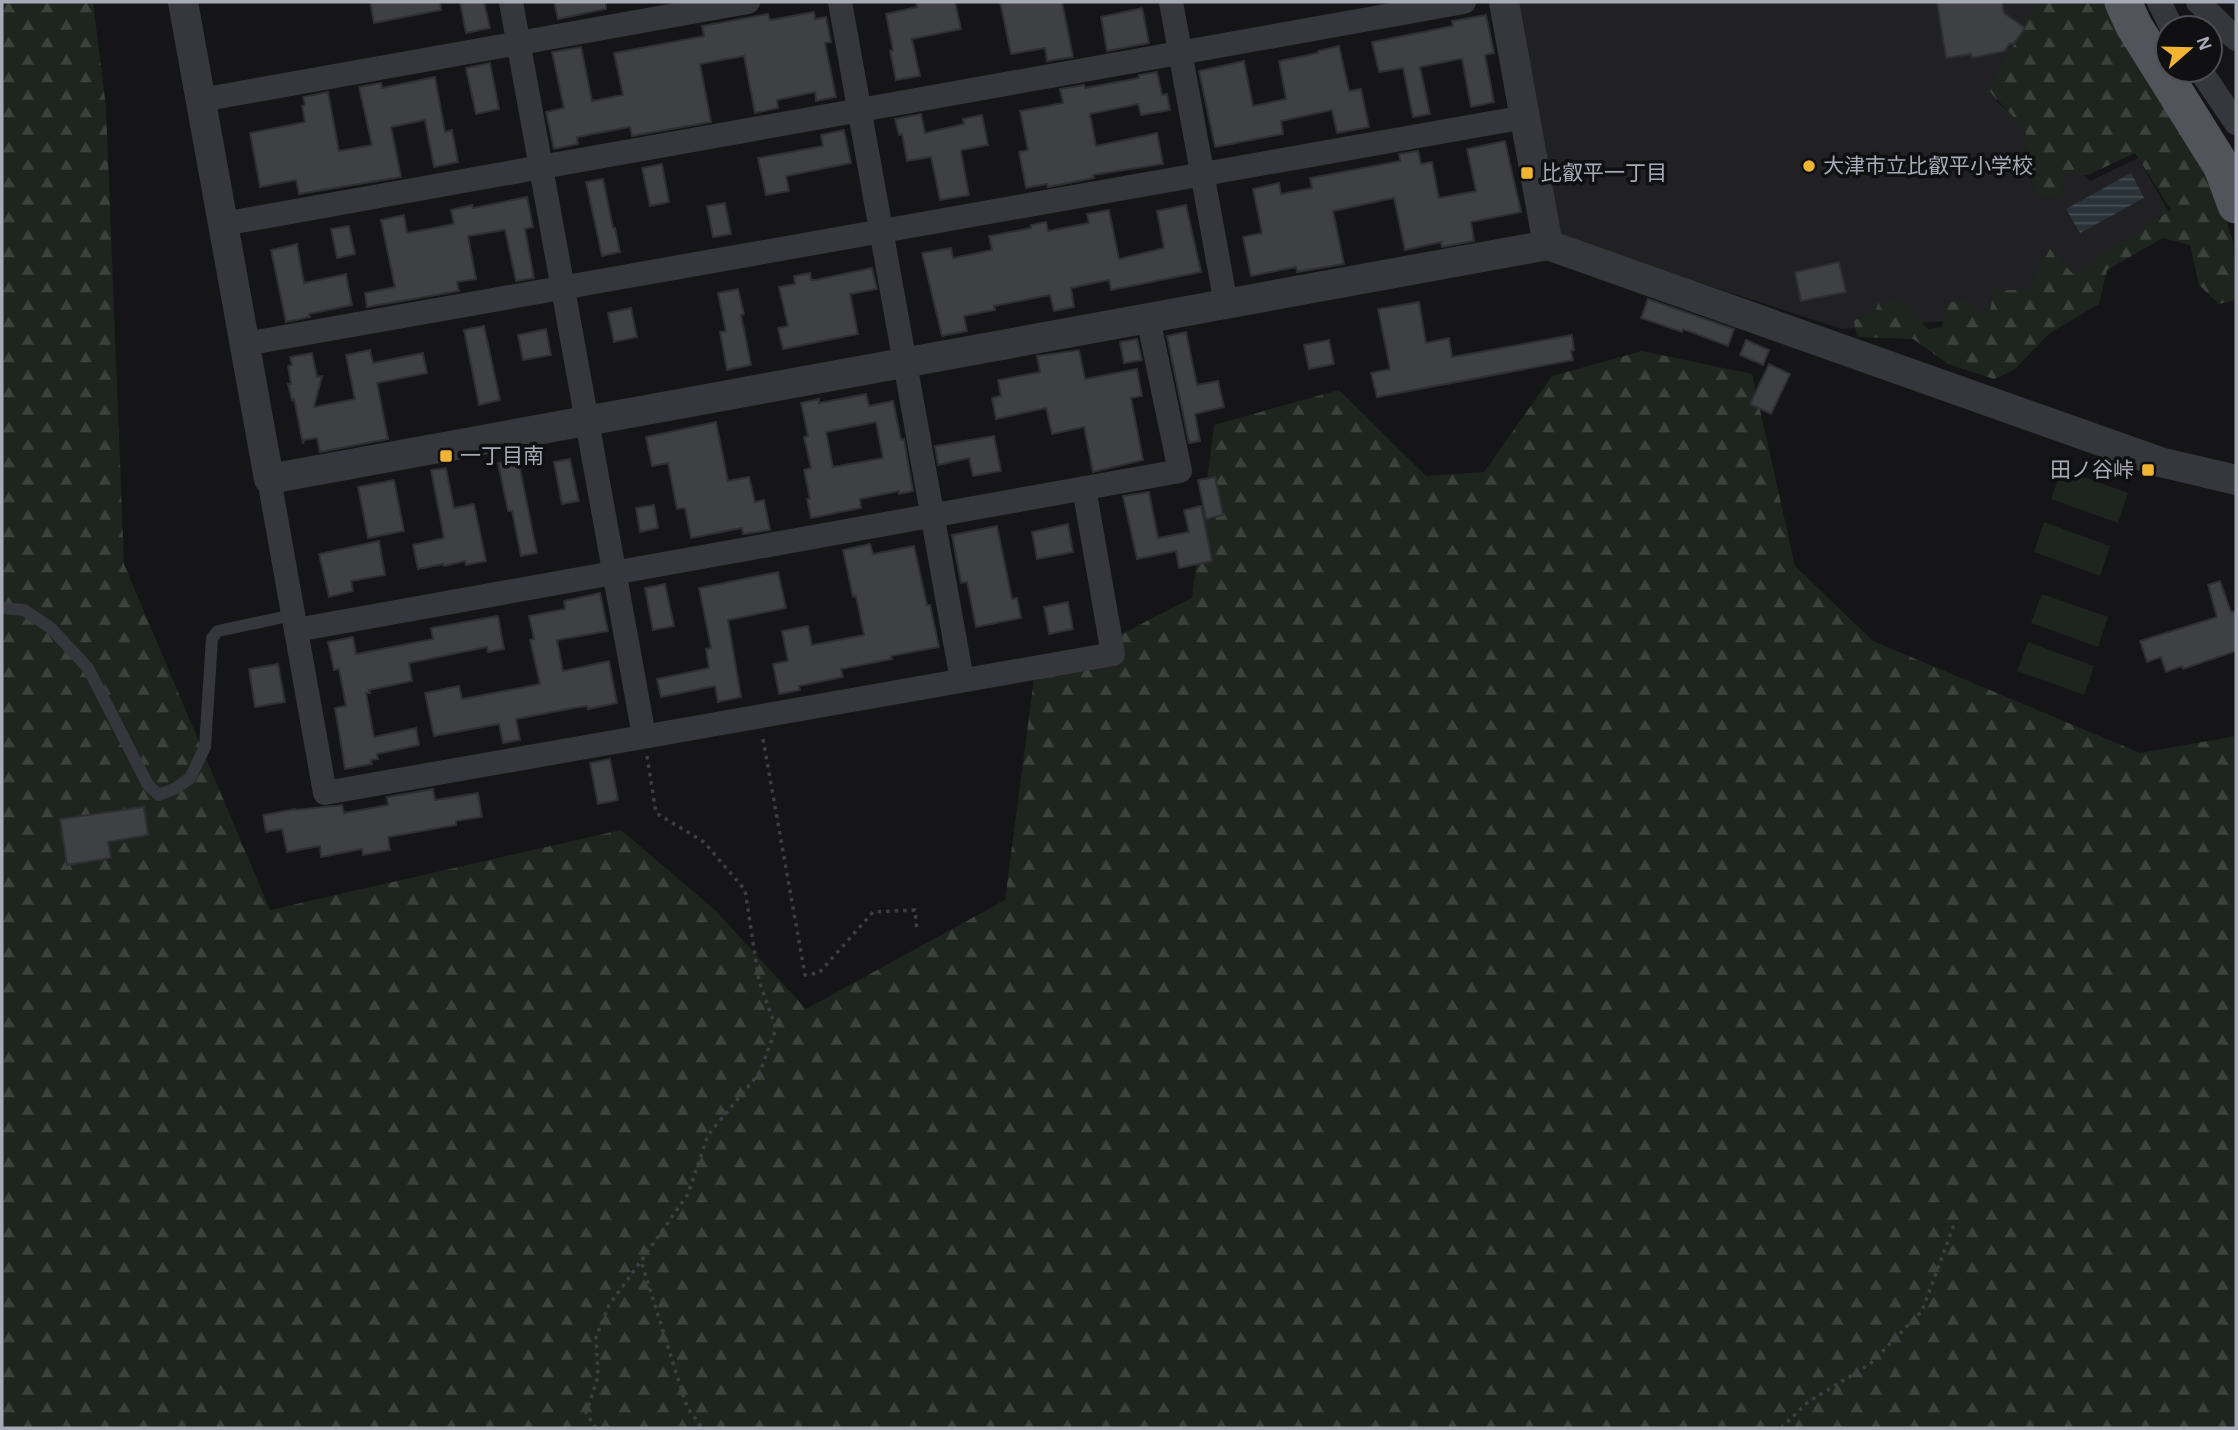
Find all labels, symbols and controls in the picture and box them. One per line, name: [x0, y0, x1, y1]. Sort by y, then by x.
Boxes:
north arrow: [2154, 14, 2224, 84]
text: N: [2192, 34, 2215, 53]
place label: 大津市立比叡平小学校: [1823, 155, 2033, 177]
marker: 大津市立比叡平小学校: [1801, 158, 1817, 174]
place label: 比叡平一丁目: [1541, 162, 1667, 184]
marker: 比叡平一丁目: [1519, 165, 1535, 181]
place label: 一丁目南: [460, 445, 544, 467]
marker: 一丁目南: [438, 448, 454, 464]
place label: 田ノ谷峠: [2050, 459, 2134, 481]
marker: 田ノ谷峠: [2140, 462, 2156, 478]

